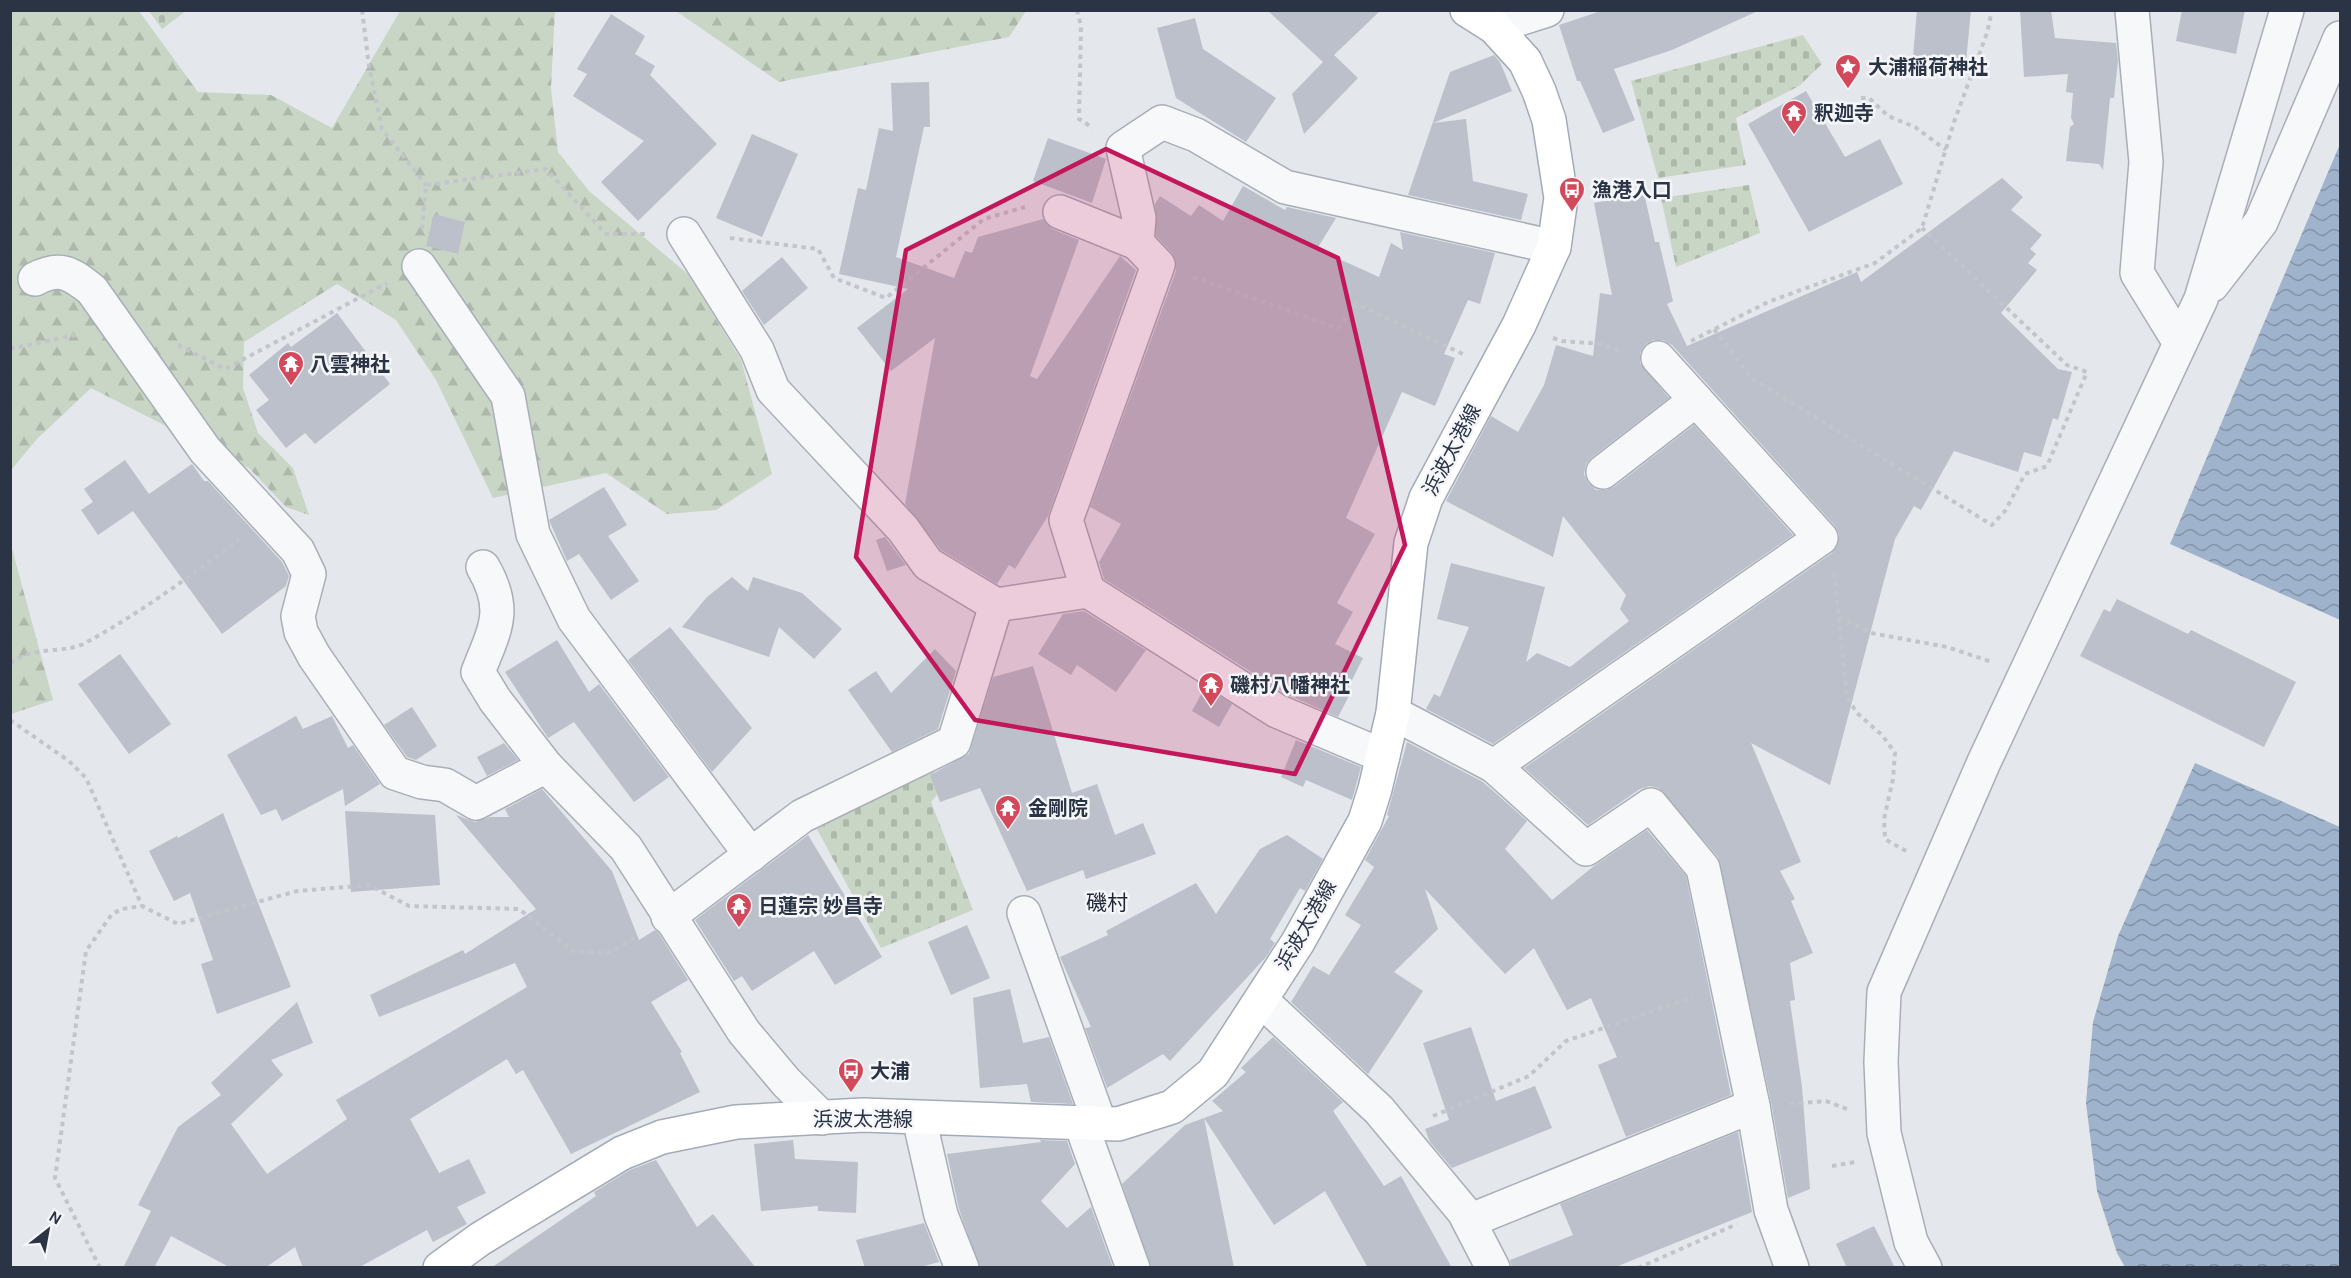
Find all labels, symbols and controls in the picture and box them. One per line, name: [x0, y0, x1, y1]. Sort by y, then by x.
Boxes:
place icon: 大浦稲荷神社: [1833, 52, 1863, 90]
place label: 大浦稲荷神社: [1868, 56, 1988, 79]
temple icon: 釈迦寺: [1779, 98, 1809, 136]
place label: 釈迦寺: [1814, 102, 1874, 125]
bus stop icon: 漁港入口: [1557, 175, 1587, 213]
place label: 漁港入口: [1592, 179, 1672, 202]
temple icon: 八雲神社: [276, 349, 306, 387]
place label: 八雲神社: [310, 353, 390, 376]
street label: 浜波太港線: [1418, 400, 1486, 500]
temple icon: 磯村八幡神社: [1196, 670, 1226, 708]
place label: 磯村八幡神社: [1230, 674, 1350, 697]
temple icon: 金剛院: [993, 793, 1023, 831]
place label: 金剛院: [1028, 797, 1088, 820]
street label: 浜波太港線: [1271, 876, 1341, 974]
temple icon: 日蓮宗 妙昌寺: [724, 891, 754, 929]
district label: 磯村: [1086, 891, 1128, 915]
place label: 日蓮宗 妙昌寺: [758, 895, 883, 918]
bus stop icon: 大浦: [836, 1056, 866, 1094]
place label: 大浦: [870, 1060, 910, 1083]
street label: 浜波太港線: [813, 1108, 913, 1131]
north arrow: [18, 1200, 78, 1260]
text: N: [46, 1206, 65, 1229]

